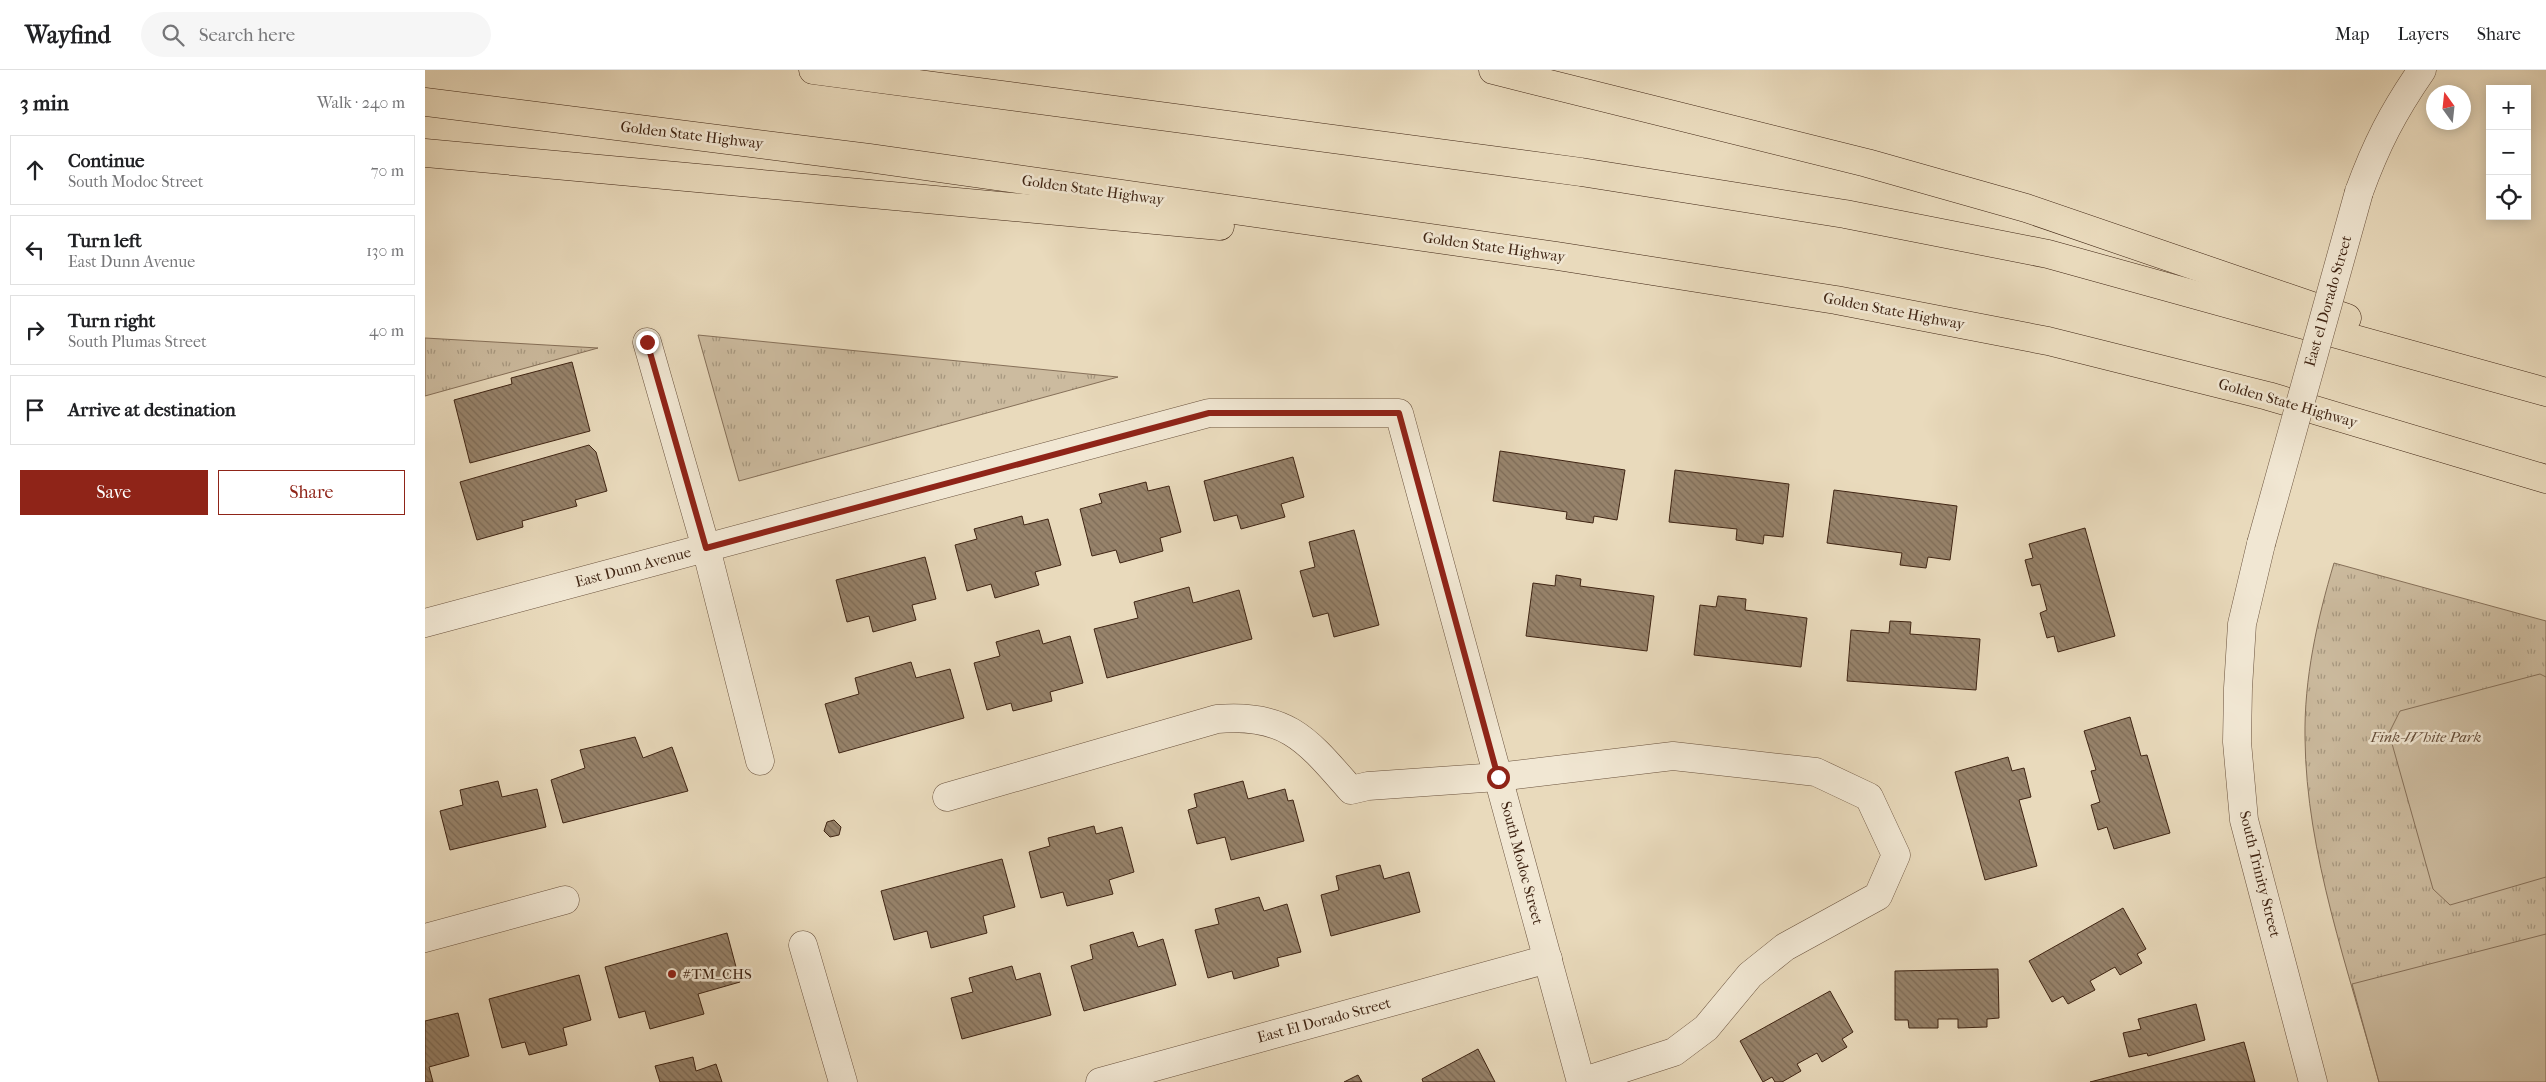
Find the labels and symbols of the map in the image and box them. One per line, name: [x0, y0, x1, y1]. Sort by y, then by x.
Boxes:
north arrow: [2426, 85, 2471, 130]
street label: Golden State Highway: [620, 117, 765, 153]
street label: Golden State Highway: [1021, 171, 1166, 209]
street label: Golden State Highway: [1422, 228, 1567, 266]
street label: East el Dorado Street: [2301, 233, 2356, 369]
street label: Golden State Highway: [1822, 288, 1967, 334]
route end: [636, 331, 659, 354]
street label: Golden State Highway: [2216, 375, 2361, 432]
street label: East Dunn Avenue: [573, 543, 693, 591]
park label: Fink-White Park: [2370, 728, 2481, 746]
route start: [1487, 766, 1510, 789]
street label: South Modoc Street: [1497, 799, 1547, 927]
street label: South Trinity Street: [2236, 809, 2285, 940]
place label: #TM_CHS: [682, 965, 752, 983]
marker: #TM_CHS: [666, 968, 678, 980]
street label: East El Dorado Street: [1255, 993, 1393, 1046]

